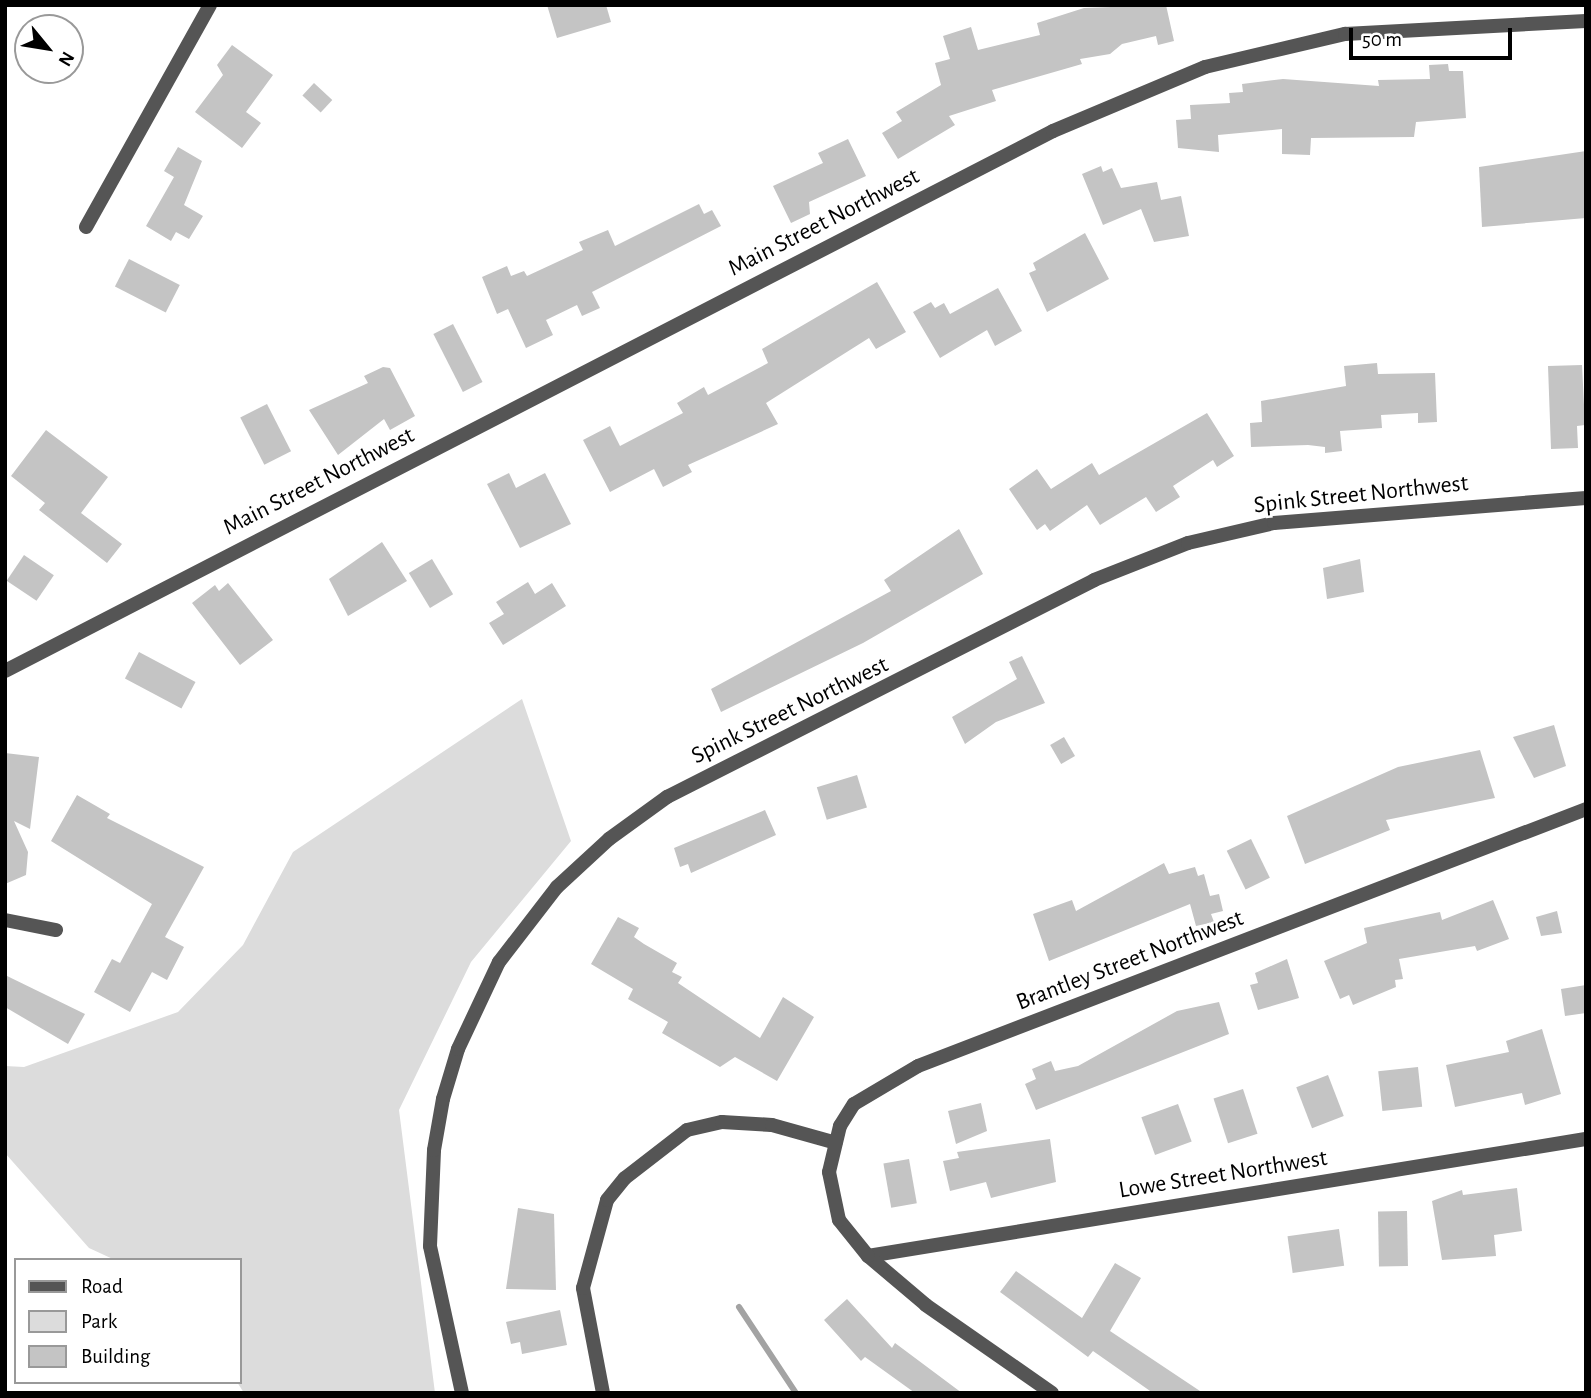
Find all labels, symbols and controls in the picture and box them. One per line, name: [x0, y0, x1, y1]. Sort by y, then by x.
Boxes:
north arrow: [14, 14, 84, 84]
scale bar: [1353, 14, 1516, 58]
text: 50 m: [1362, 29, 1402, 50]
text: N: [54, 48, 77, 69]
street label: Main Street Northwest: [724, 162, 924, 284]
street label: Main Street Northwest: [219, 421, 419, 543]
street label: Spink Street Northwest: [1252, 469, 1470, 521]
street label: Spink Street Northwest: [687, 651, 893, 771]
street label: Brantley Street Northwest: [1012, 904, 1248, 1018]
street label: Lowe Street Northwest: [1117, 1144, 1329, 1206]
legend: [14, 1258, 242, 1384]
text: Road: [81, 1276, 123, 1297]
text: Park: [81, 1311, 117, 1332]
text: Building: [81, 1346, 150, 1367]

